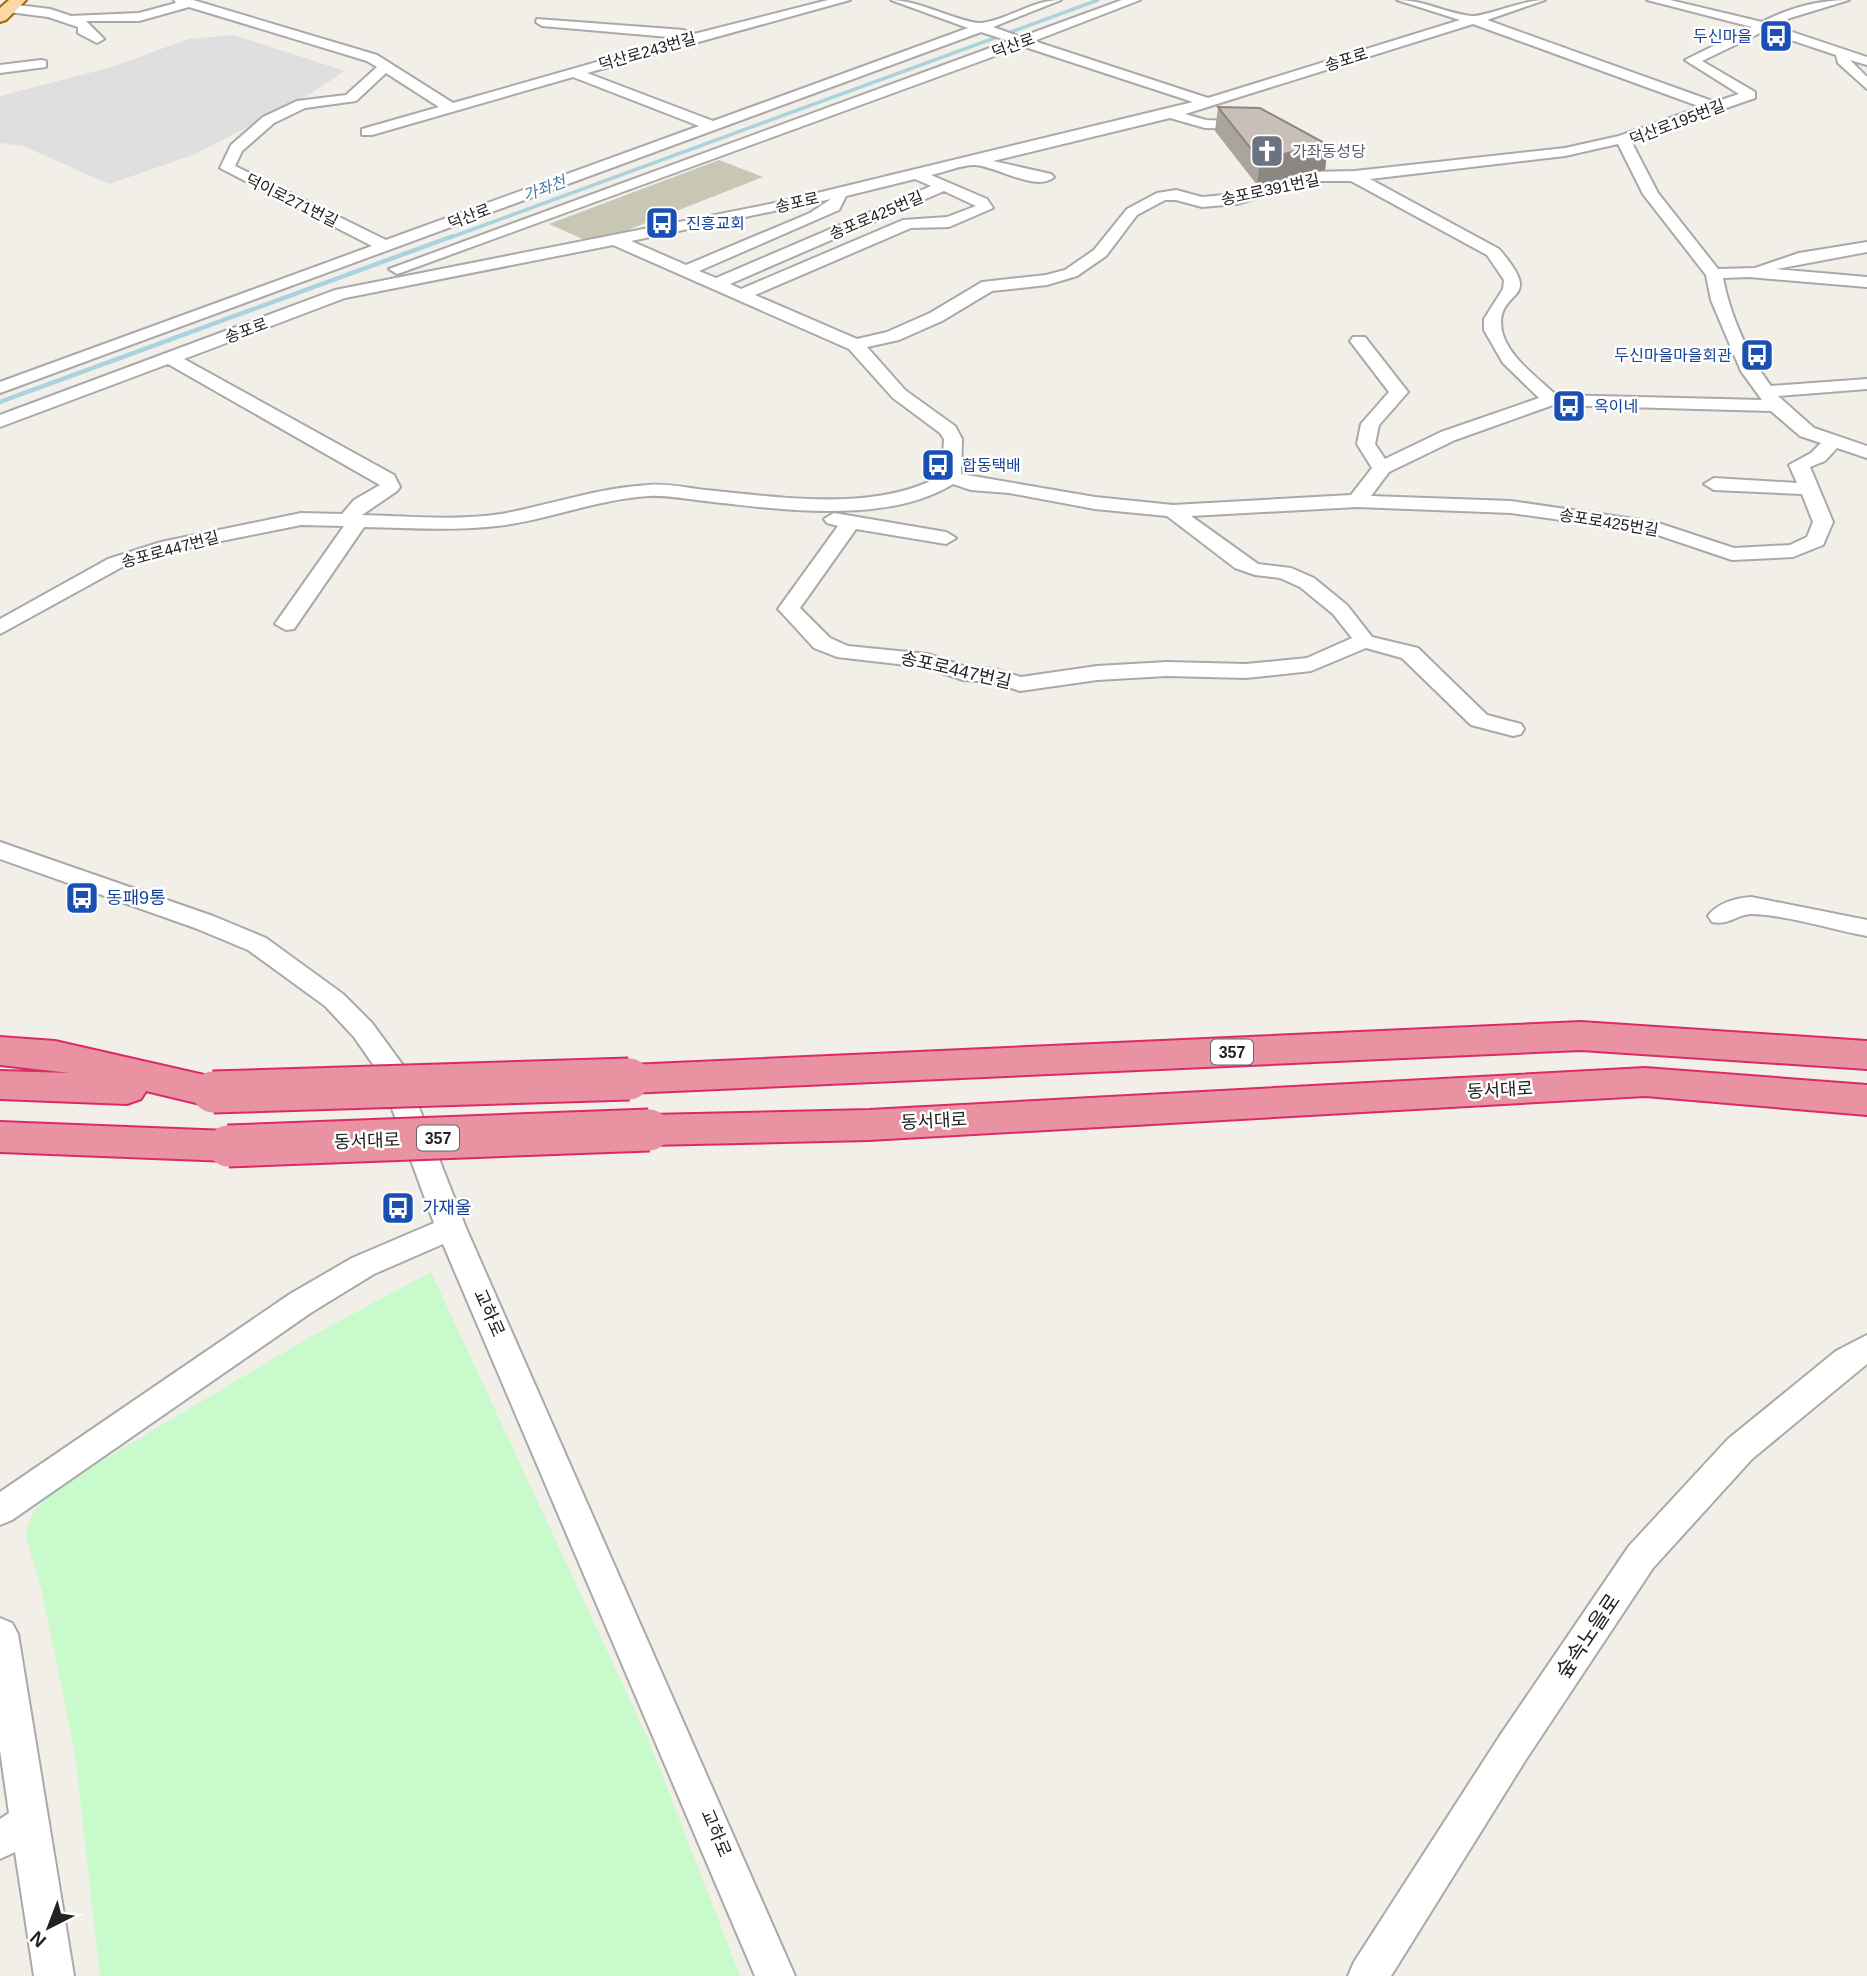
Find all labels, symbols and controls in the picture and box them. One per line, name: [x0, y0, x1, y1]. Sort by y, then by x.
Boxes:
bus stop icon: 두신마을: [1757, 17, 1795, 55]
place label: 두신마을: [1693, 28, 1752, 45]
street label: 덕산로243번길: [597, 29, 698, 73]
street label: 덕산로: [990, 30, 1037, 61]
street label: 송포로: [1323, 45, 1370, 74]
street label: 덕산로195번길: [1627, 97, 1727, 148]
church icon: 가좌동성당: [1248, 132, 1286, 170]
place label: 가좌동성당: [1292, 143, 1366, 160]
street label: 덕이로271번길: [243, 171, 341, 230]
street label: 송포로391번길: [1219, 171, 1321, 208]
water label: 가좌천: [521, 172, 570, 204]
street label: 송포로425번길: [827, 188, 926, 243]
street label: 송포로: [774, 189, 821, 216]
street label: 덕산로: [446, 201, 493, 232]
bus stop icon: 진흥교회: [643, 204, 681, 242]
place label: 진흥교회: [686, 215, 745, 232]
street label: 송포로: [223, 315, 270, 346]
bus stop icon: 두신마을마을회관: [1738, 336, 1776, 374]
place label: 두신마을마을회관: [1614, 347, 1732, 364]
bus stop icon: 옥이네: [1550, 387, 1588, 425]
place label: 옥이네: [1594, 398, 1638, 415]
bus stop icon: 합동택배: [919, 446, 957, 484]
place label: 합동택배: [962, 457, 1021, 474]
street label: 송포로425번길: [1558, 506, 1660, 539]
street label: 송포로447번길: [119, 528, 221, 571]
street label: 송포로447번길: [899, 648, 1013, 692]
bus stop icon: 동패9통: [63, 879, 101, 917]
place label: 동패9통: [106, 888, 166, 908]
road number: 357: [1211, 1040, 1253, 1064]
street label: 동서대로: [1466, 1078, 1534, 1102]
street label: 동서대로: [900, 1109, 968, 1133]
road number: 357: [417, 1126, 459, 1150]
street label: 동서대로: [334, 1130, 400, 1152]
bus stop icon: 가재울: [379, 1189, 417, 1227]
place label: 가재울: [422, 1198, 472, 1218]
street label: 교하로: [470, 1286, 508, 1340]
street label: 숲속노을로: [1551, 1589, 1624, 1682]
street label: 교하로: [697, 1806, 735, 1860]
north arrow: [14, 1892, 84, 1962]
text: N: [26, 1927, 50, 1952]

